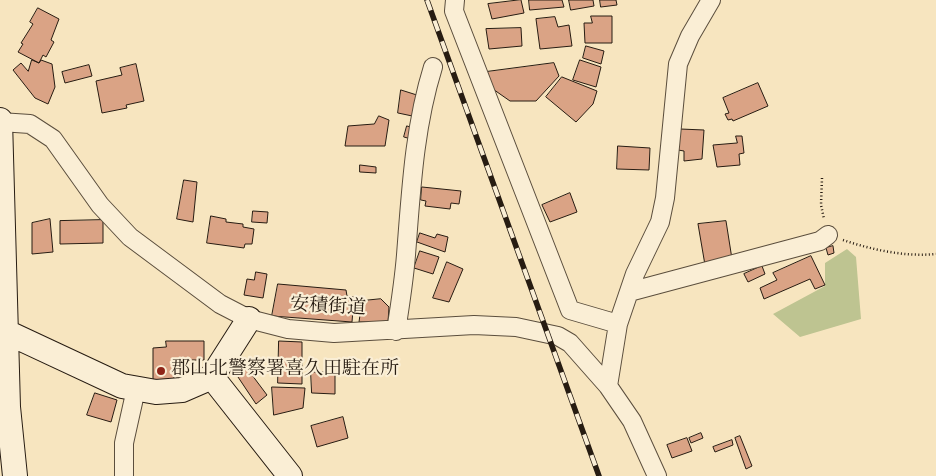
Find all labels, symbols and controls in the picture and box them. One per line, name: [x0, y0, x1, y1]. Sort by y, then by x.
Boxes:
street label: 安積街道: [289, 295, 367, 321]
place label: 郡山北警察署喜久田駐在所: [171, 360, 399, 382]
marker: 郡山北警察署喜久田駐在所: [155, 365, 167, 377]

